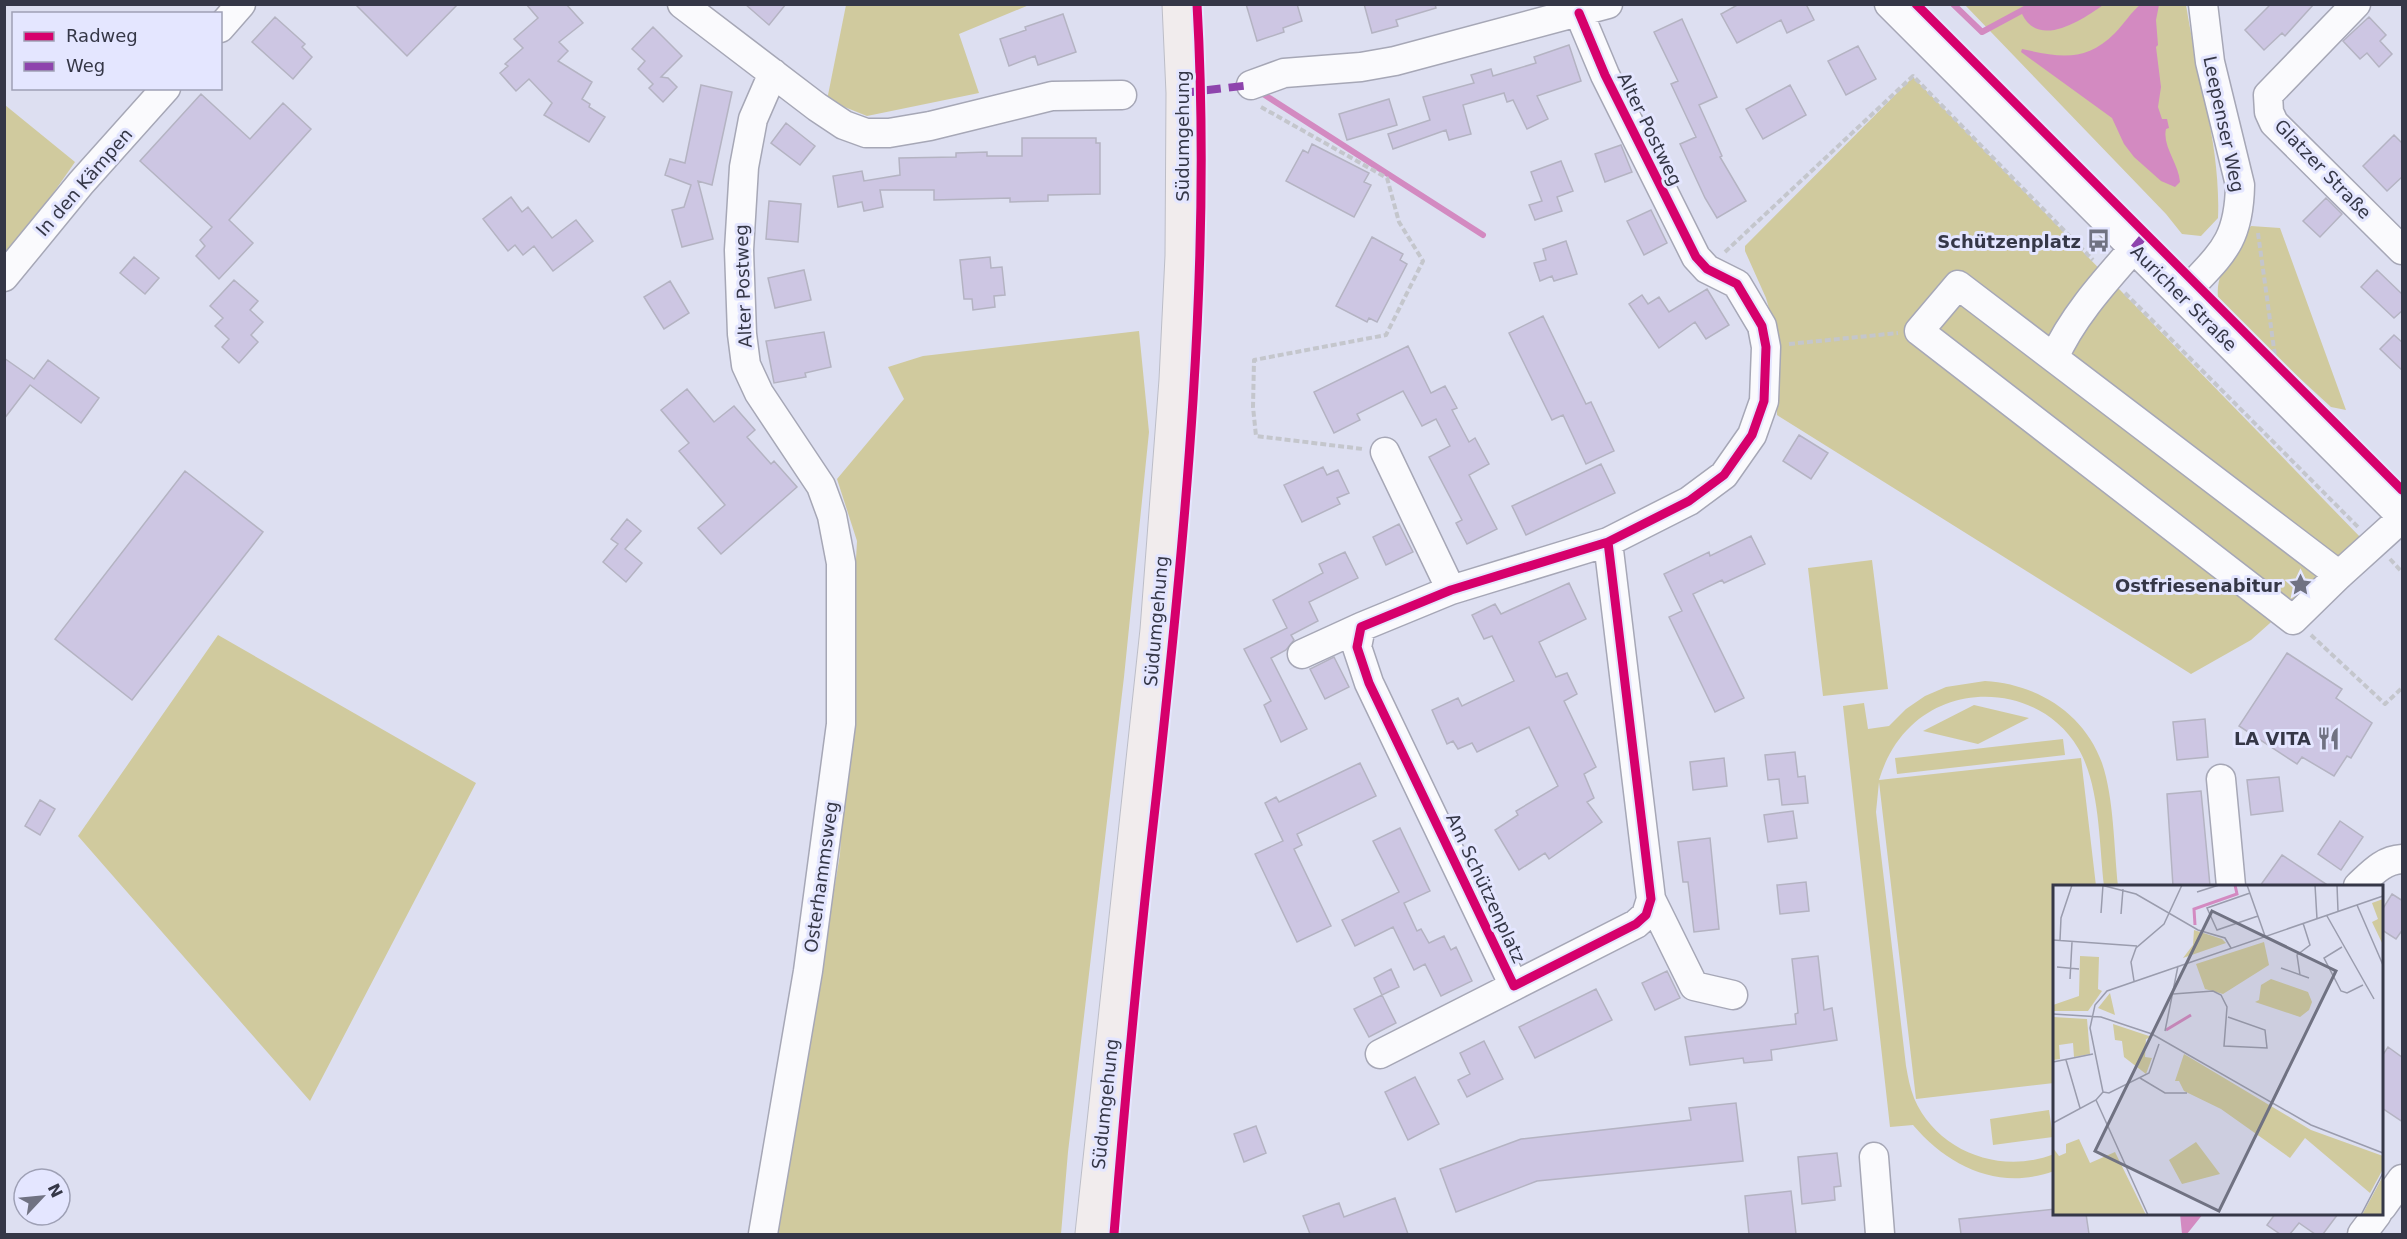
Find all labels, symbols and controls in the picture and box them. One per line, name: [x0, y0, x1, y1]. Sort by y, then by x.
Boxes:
legend: [12, 12, 222, 90]
text: Radweg: [66, 25, 138, 46]
street label: Leepenser Weg: [2199, 54, 2249, 194]
text: Weg: [66, 55, 105, 76]
street label: Alter Postweg: [1614, 69, 1686, 189]
street label: Südumgehung: [1172, 70, 1193, 202]
street label: Glatzer Straße: [2270, 115, 2376, 223]
street label: In den Kämpen: [31, 124, 137, 240]
street label: Alter Postweg: [730, 224, 756, 348]
bus stop icon: Schützenplatz: [2086, 228, 2112, 254]
place label: Schützenplatz: [1937, 231, 2081, 252]
street label: Auricher Straße: [2127, 241, 2241, 355]
street label: Südumgehung: [1140, 555, 1172, 687]
place icon: Ostfriesenabitur: [2287, 572, 2313, 598]
place label: Ostfriesenabitur: [2115, 575, 2282, 596]
restaurant icon: LA VITA: [2316, 725, 2342, 751]
place label: LA VITA: [2234, 728, 2311, 749]
street label: Osterhammsweg: [800, 800, 842, 954]
street label: Am Schützenplatz: [1442, 810, 1530, 966]
inset map: [2053, 885, 2383, 1215]
street label: Südumgehung: [1088, 1038, 1122, 1170]
north arrow: [12, 1167, 72, 1227]
text: N: [44, 1180, 67, 1201]

